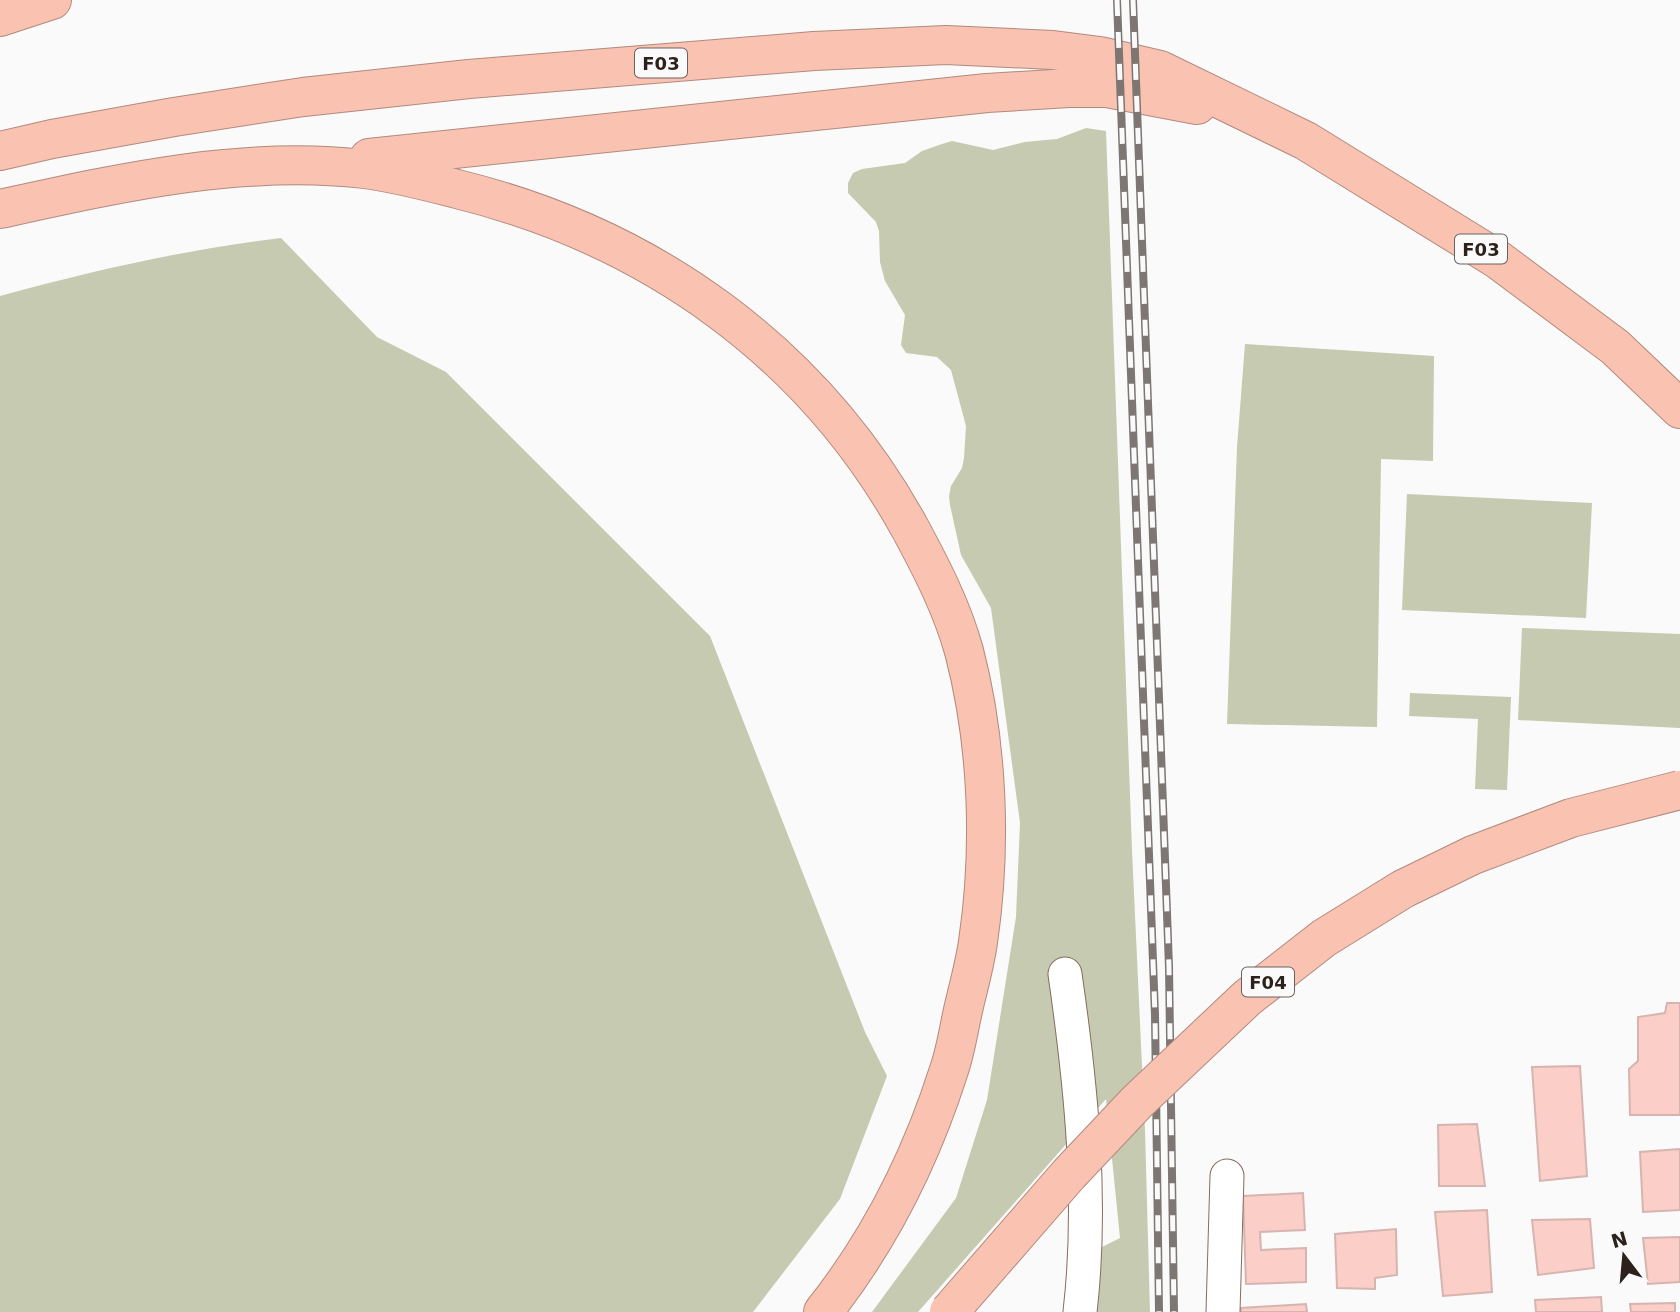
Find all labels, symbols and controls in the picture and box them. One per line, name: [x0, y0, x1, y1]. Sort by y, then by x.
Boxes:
road number: F03: [635, 48, 687, 78]
road number: F03: [1455, 234, 1507, 264]
road number: F04: [1242, 967, 1294, 996]
north arrow: [1589, 1221, 1659, 1291]
text: N: [1609, 1227, 1630, 1252]

